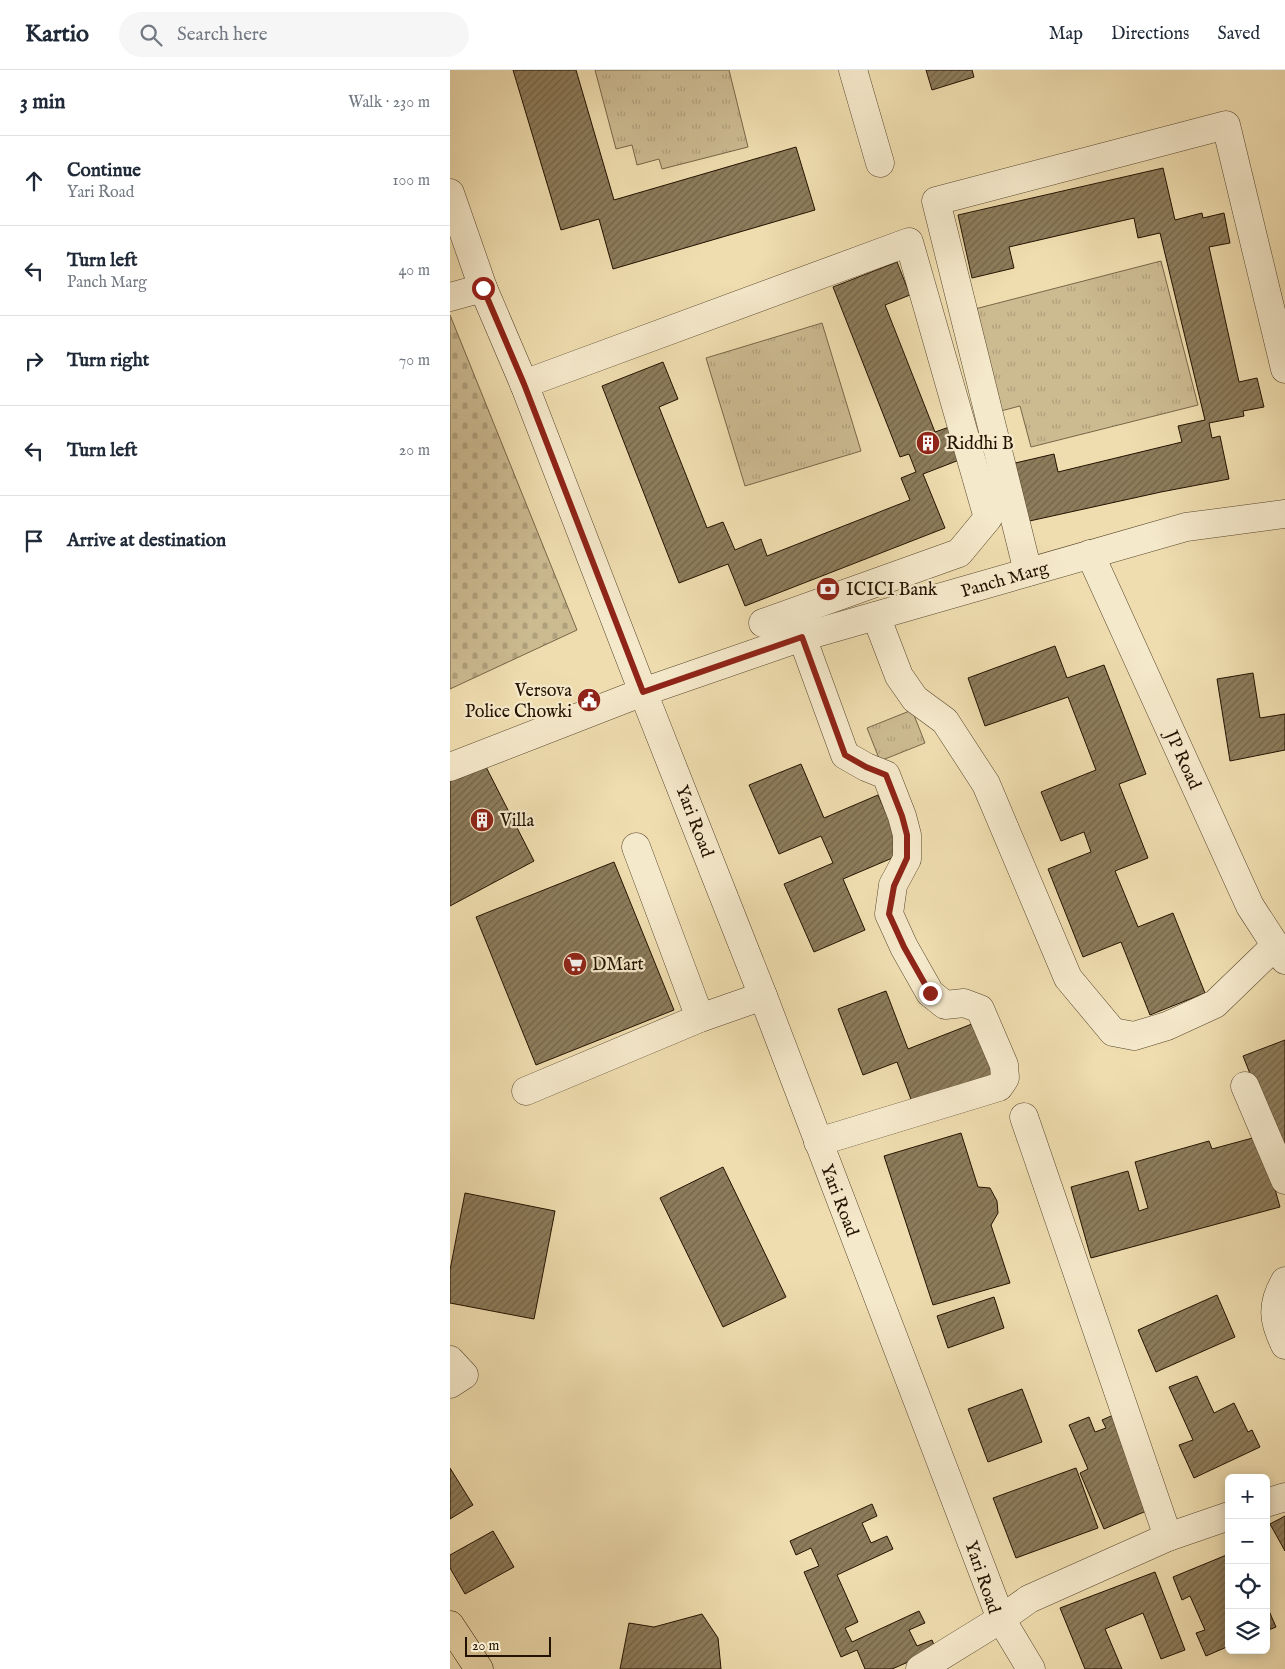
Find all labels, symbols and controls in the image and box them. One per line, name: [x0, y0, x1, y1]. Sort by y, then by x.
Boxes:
search box: [119, 12, 469, 57]
text: Kartio: [25, 19, 89, 50]
icon: search: [137, 21, 165, 49]
text: Search here: [177, 23, 268, 47]
text: Map: [1049, 23, 1083, 46]
text: Directions: [1111, 23, 1189, 46]
text: Saved: [1217, 23, 1260, 46]
text: 3 min: [20, 89, 65, 116]
text: Walk · 230 m: [348, 93, 430, 113]
text: Continue: [67, 159, 141, 183]
icon: ahead: [20, 167, 48, 195]
text: 100 m: [393, 171, 430, 191]
text: Yari Road: [67, 183, 134, 203]
text: Turn left: [67, 249, 138, 273]
icon: left: [20, 257, 48, 285]
text: 40 m: [398, 261, 430, 281]
text: Panch Marg: [67, 273, 147, 293]
route start: [472, 277, 495, 300]
icon: right: [20, 347, 48, 375]
text: Turn right: [67, 349, 149, 373]
text: 70 m: [399, 351, 430, 371]
building icon: Riddhi B: [915, 430, 941, 456]
place label: Riddhi B: [946, 433, 1014, 456]
icon: left: [20, 437, 48, 465]
text: Turn left: [67, 439, 138, 463]
text: 20 m: [399, 441, 430, 461]
icon: arrive: [20, 527, 48, 555]
text: Arrive at destination: [67, 529, 226, 553]
street label: Panch Marg: [959, 557, 1052, 604]
bank icon: ICICI Bank: [815, 576, 841, 602]
place label: ICICI Bank: [846, 579, 938, 602]
place label: Versova Police Chowki: [465, 680, 572, 724]
public building icon: Versova Police Chowki: [576, 687, 602, 713]
street label: JP Road: [1158, 725, 1206, 794]
street label: Yari Road: [669, 782, 718, 861]
building icon: Villa: [469, 807, 495, 833]
place label: Villa: [499, 810, 534, 833]
supermarket icon: DMart: [562, 951, 588, 977]
place label: DMart: [592, 954, 644, 977]
route end: [919, 982, 942, 1005]
street label: Yari Road: [814, 1161, 863, 1240]
map controls: [1225, 1474, 1270, 1654]
button: +: [1225, 1474, 1270, 1519]
button: −: [1225, 1519, 1270, 1564]
street label: Yari Road: [958, 1538, 1005, 1617]
button: locate: [1225, 1564, 1270, 1609]
button: layers: [1225, 1609, 1270, 1654]
scale bar: [465, 1634, 551, 1657]
text: 20 m: [472, 1637, 499, 1655]

